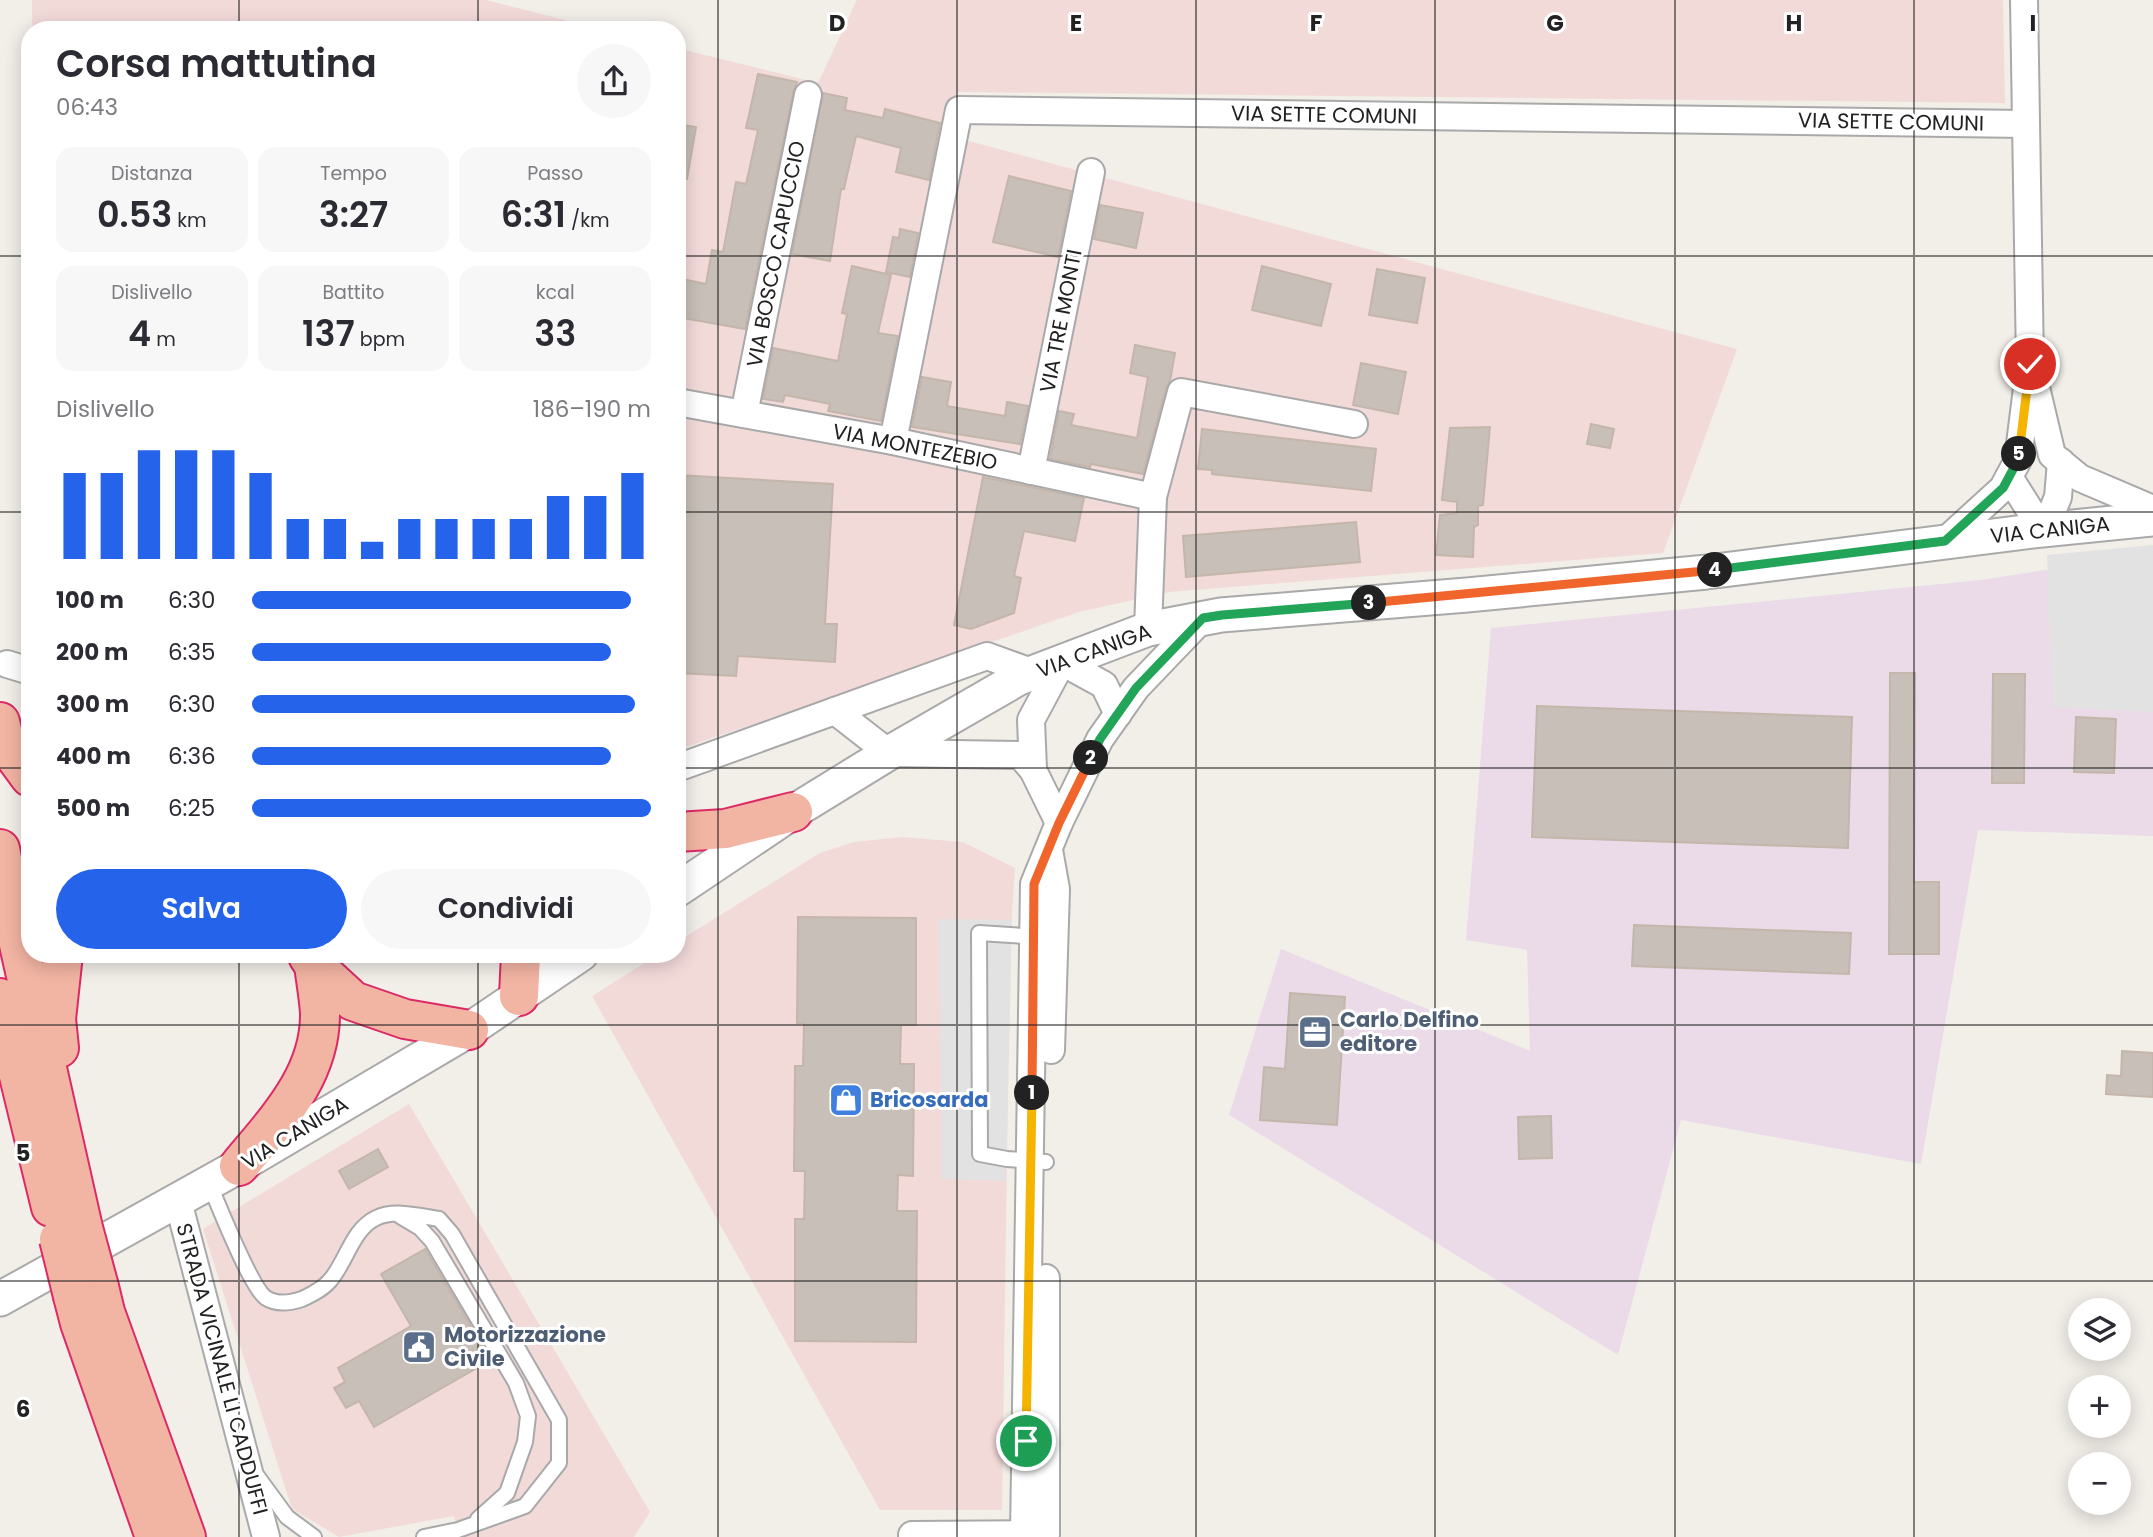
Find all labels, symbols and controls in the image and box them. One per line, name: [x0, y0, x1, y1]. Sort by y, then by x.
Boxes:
text: D: [829, 7, 845, 39]
text: E: [1070, 7, 1082, 39]
text: F: [1310, 7, 1322, 39]
text: G: [1546, 7, 1564, 39]
text: H: [1786, 7, 1802, 39]
text: I: [2030, 7, 2036, 39]
text: Corsa mattutina: [56, 37, 377, 90]
button: share: [577, 44, 651, 118]
text: 06:43: [56, 91, 118, 123]
street label: VIA SETTE COMUNI: [1231, 98, 1417, 131]
street label: VIA SETTE COMUNI: [1798, 105, 1984, 138]
street label: VIA BOSCO CAPUCCIO: [739, 138, 812, 370]
text: Distanza: [111, 160, 193, 187]
text: Tempo: [320, 160, 387, 187]
text: Passo: [527, 160, 583, 187]
text: 0.53: [97, 190, 172, 239]
text: 3:27: [319, 190, 388, 239]
text: 6:31: [501, 190, 566, 239]
text: km: [172, 207, 207, 234]
text: /km: [566, 207, 610, 234]
street label: VIA TRE MONTI: [1032, 247, 1089, 395]
text: Dislivello: [111, 279, 192, 306]
text: Battito: [322, 279, 385, 306]
text: kcal: [536, 279, 575, 306]
text: 4: [128, 309, 151, 358]
text: 137: [302, 309, 355, 358]
text: 33: [534, 309, 576, 358]
text: m: [151, 326, 176, 353]
text: bpm: [355, 326, 405, 353]
pin: [2000, 334, 2060, 394]
icon: check: [2011, 345, 2049, 383]
text: Dislivello: [56, 393, 154, 425]
text: 186–190 m: [533, 393, 651, 425]
street label: VIA MONTEZEBIO: [830, 416, 1000, 477]
pin: 5: [2002, 436, 2036, 472]
text: 5: [2012, 440, 2025, 467]
street label: VIA CANIGA: [1989, 509, 2111, 550]
pin: 4: [1698, 552, 1732, 588]
text: 4: [1708, 556, 1721, 583]
text: 100 m: [56, 584, 124, 616]
text: 6:30: [168, 584, 216, 616]
pin: 3: [1352, 586, 1386, 620]
text: 3: [1363, 589, 1374, 616]
street label: VIA CANIGA: [1033, 616, 1155, 685]
text: 200 m: [56, 636, 128, 668]
text: 6:35: [168, 636, 216, 668]
text: 300 m: [56, 688, 129, 720]
text: 6:30: [168, 688, 216, 720]
text: 400 m: [56, 740, 131, 772]
text: 6:36: [168, 740, 216, 772]
pin: 2: [1074, 740, 1108, 776]
text: 2: [1085, 744, 1096, 771]
text: 500 m: [56, 792, 130, 824]
text: 6:25: [168, 792, 215, 824]
button: Salva: [56, 869, 347, 949]
button: Condividi: [361, 869, 651, 949]
place label: Carlo Delfino editore: [1340, 1005, 1479, 1058]
office icon: Carlo Delfino editore: [1296, 1013, 1334, 1051]
pin: 1: [1014, 1076, 1050, 1110]
text: 1: [1028, 1079, 1035, 1106]
shop icon: Bricosarda: [827, 1081, 865, 1119]
place label: Bricosarda: [870, 1085, 989, 1114]
street label: VIA CANIGA: [236, 1089, 354, 1176]
text: 5: [16, 1137, 30, 1169]
street label: STRADA VICINALE LI CADDUFFI: [170, 1220, 275, 1518]
map controls: [2068, 1298, 2131, 1515]
button: layers: [2068, 1298, 2131, 1361]
place label: Motorizzazione Civile: [444, 1320, 606, 1373]
public building icon: Motorizzazione Civile: [400, 1328, 438, 1366]
button: +: [2068, 1375, 2131, 1438]
text: 6: [16, 1393, 30, 1425]
pin: [996, 1411, 1056, 1471]
icon: arrive: [1007, 1422, 1045, 1460]
button: −: [2068, 1452, 2131, 1515]

